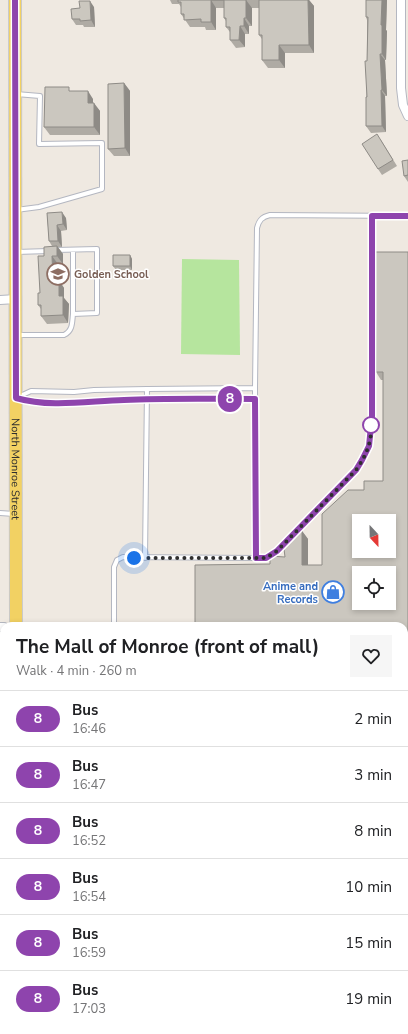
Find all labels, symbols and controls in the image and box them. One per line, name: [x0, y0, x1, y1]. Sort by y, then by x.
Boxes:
school or university icon: Golden School: [45, 261, 71, 287]
place label: Golden School: [74, 267, 149, 282]
line badge: 8: [217, 386, 243, 412]
text: 8: [226, 389, 234, 408]
unlabelled marker: [362, 416, 380, 434]
street label: North Monroe Street: [8, 418, 23, 520]
north arrow: [352, 514, 396, 558]
map controls: [352, 514, 396, 610]
your location: [124, 548, 144, 568]
button: locate: [352, 566, 396, 610]
place label: Anime and Records: [263, 579, 318, 607]
shop icon: Anime and Records: [320, 579, 346, 605]
text: The Mall of Monroe (front of mall): [16, 634, 319, 660]
button: heart: [350, 635, 392, 677]
text: Walk · 4 min · 260 m: [16, 662, 137, 680]
text: Bus: [72, 700, 98, 720]
text: 8: [34, 709, 42, 728]
text: 2 min: [354, 709, 392, 729]
text: 16:46: [72, 720, 106, 738]
text: Bus: [72, 756, 98, 776]
text: 8: [34, 765, 42, 784]
text: 3 min: [354, 765, 392, 785]
text: 16:47: [72, 776, 106, 794]
text: Bus: [72, 812, 98, 832]
text: 8: [34, 821, 42, 840]
text: 8 min: [354, 821, 392, 841]
text: 16:52: [72, 832, 106, 850]
text: Bus: [72, 868, 98, 888]
text: 8: [34, 877, 42, 896]
text: 10 min: [345, 877, 392, 897]
text: 16:54: [72, 888, 106, 906]
text: Bus: [72, 924, 98, 944]
text: 8: [34, 933, 42, 952]
text: 15 min: [345, 933, 392, 953]
text: 16:59: [72, 944, 106, 962]
text: Bus: [72, 980, 98, 1000]
text: 8: [34, 989, 42, 1008]
text: 19 min: [345, 989, 392, 1009]
text: 17:03: [72, 1000, 106, 1018]

